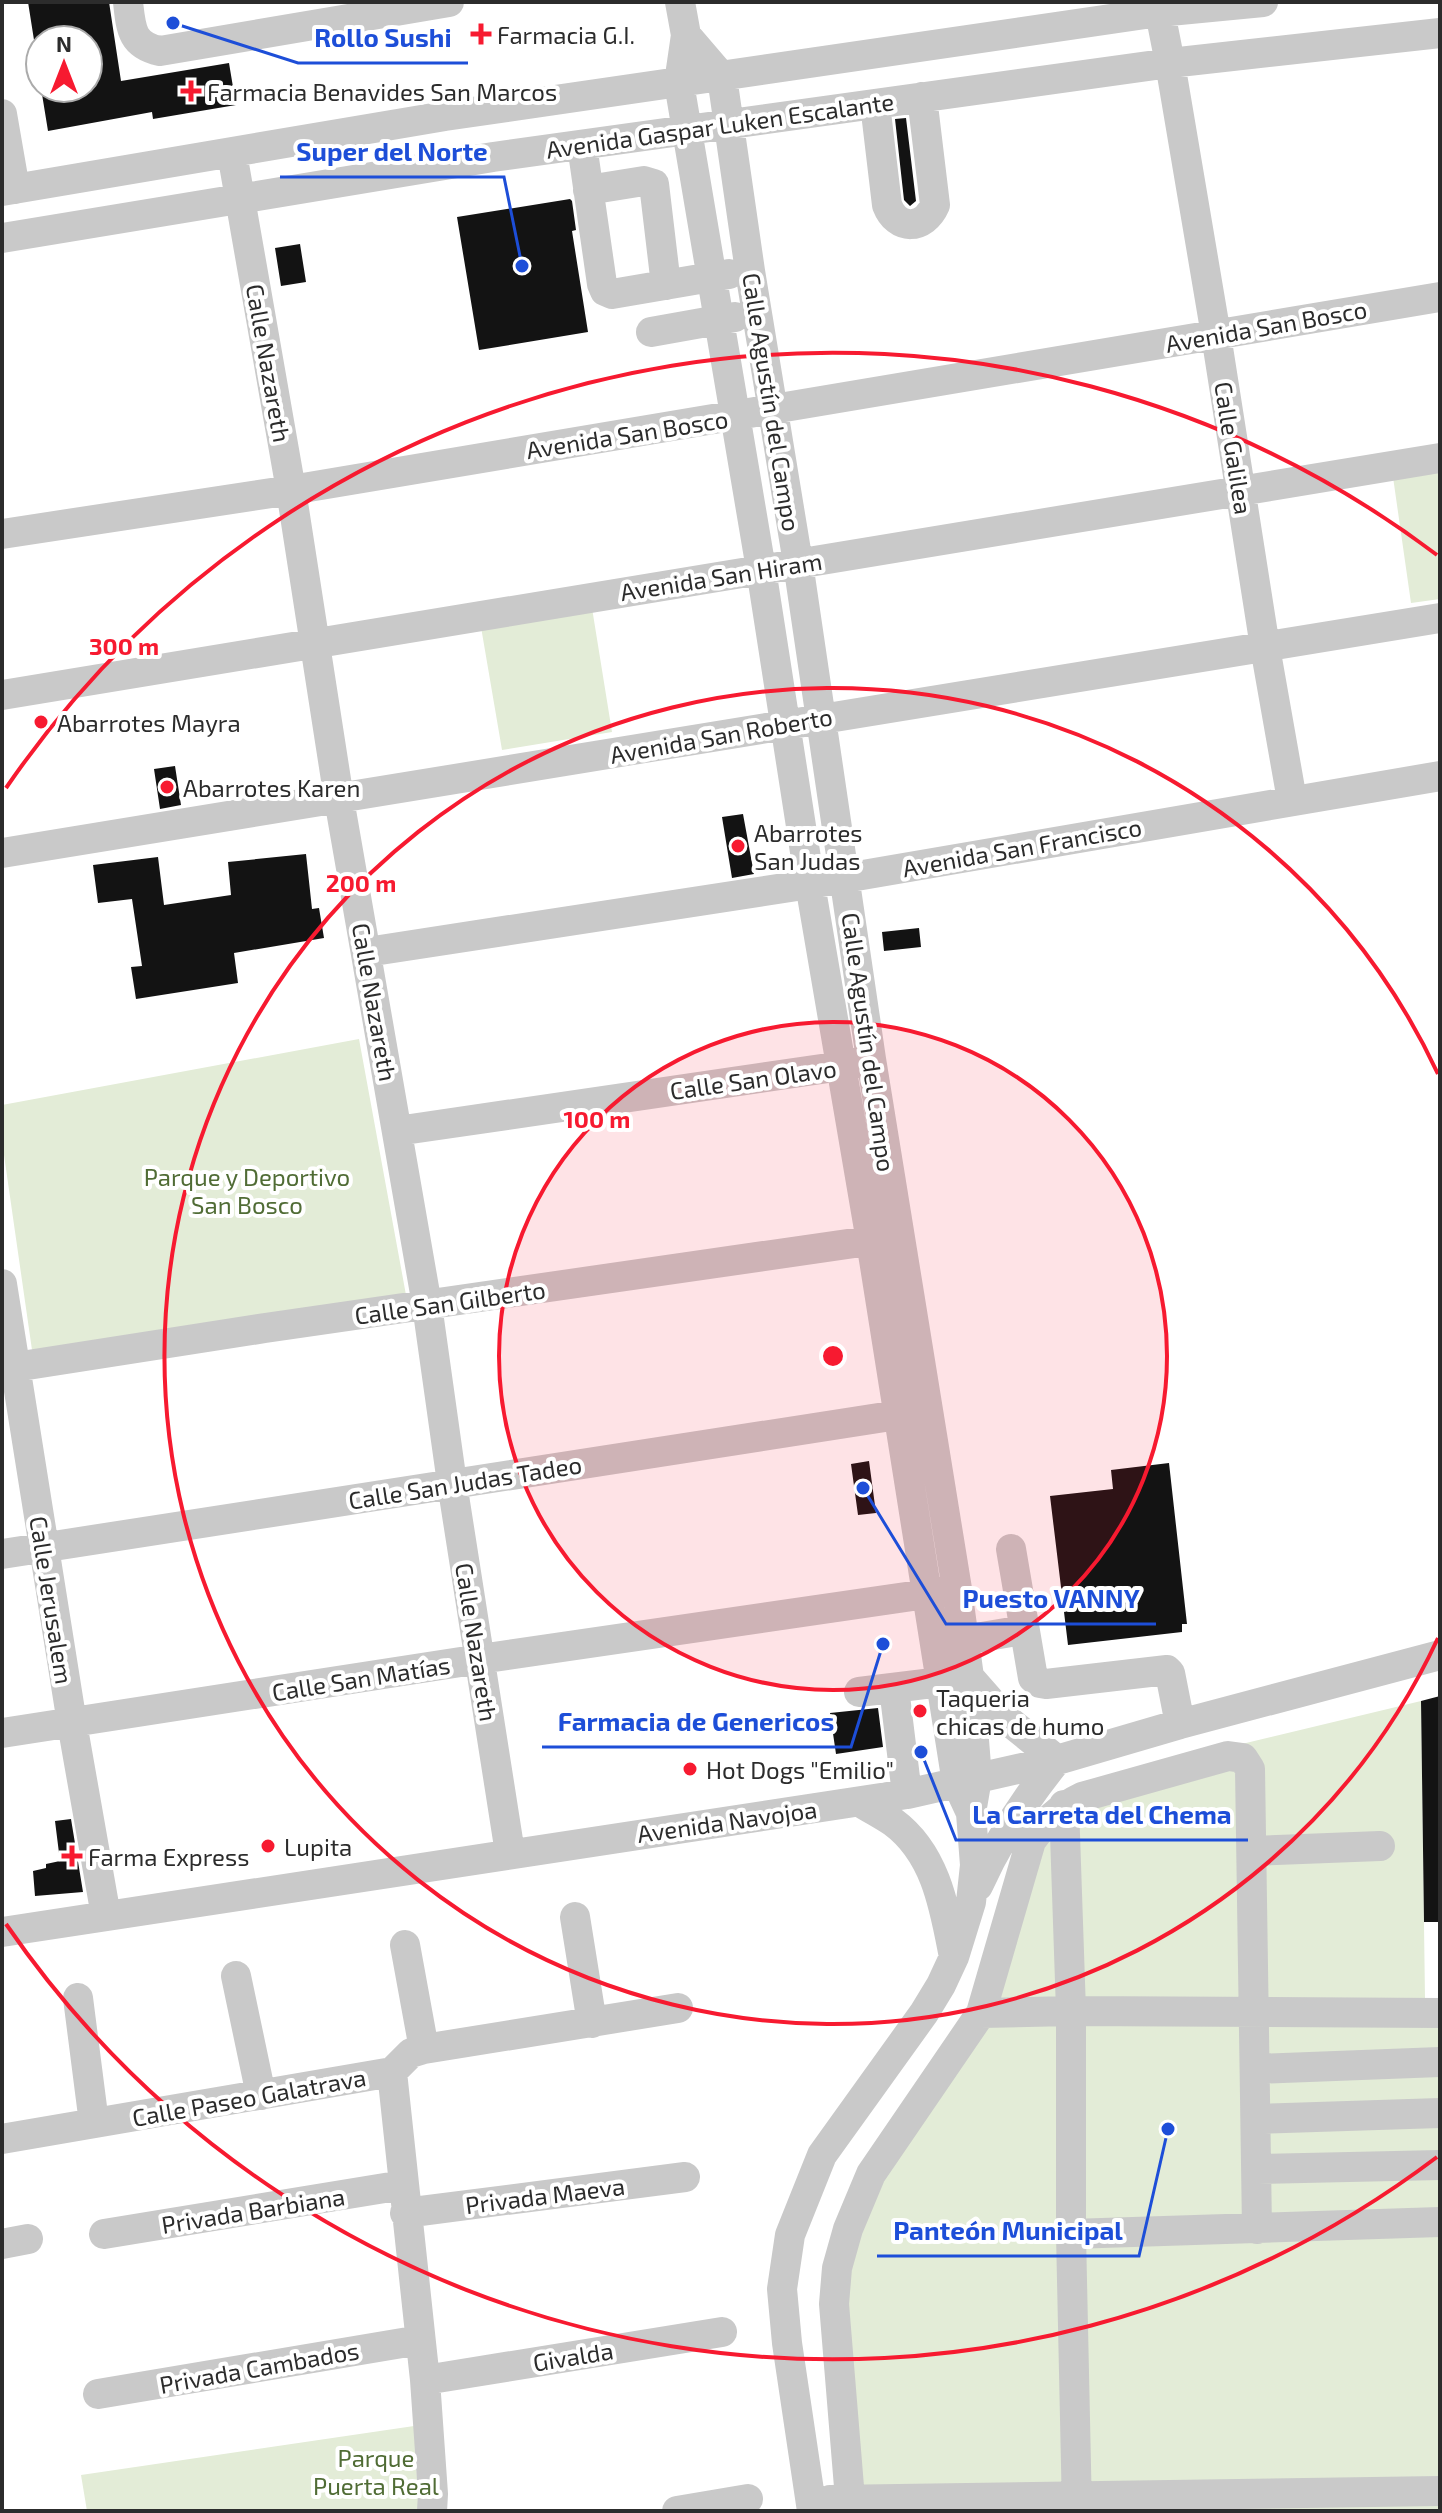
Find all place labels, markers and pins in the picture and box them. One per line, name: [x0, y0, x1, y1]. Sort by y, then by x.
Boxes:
callout: Rollo Sushi: [298, 13, 468, 63]
place label: Farmacia G.I.: [497, 20, 635, 49]
marker: Farmacia G.I.: [472, 25, 490, 43]
place label: Farmacia Benavides San Marcos: [207, 77, 557, 106]
marker: Farmacia Benavides San Marcos: [182, 82, 200, 100]
callout: Super del Norte: [280, 127, 504, 177]
place label: Abarrotes Mayra: [57, 708, 241, 737]
marker: Abarrotes Mayra: [32, 713, 50, 731]
place label: Abarrotes Karen: [183, 773, 360, 802]
marker: Abarrotes Karen: [158, 778, 176, 796]
place label: Abarrotes San Judas: [754, 818, 863, 875]
marker: Abarrotes San Judas: [729, 837, 747, 855]
centre of rings: [819, 1342, 847, 1370]
callout: Puesto VANNY: [946, 1574, 1156, 1624]
place label: Taqueria chicas de humo: [936, 1683, 1104, 1740]
callout: Farmacia de Genericos: [542, 1697, 851, 1747]
marker: Taqueria chicas de humo: [911, 1702, 929, 1720]
place label: Hot Dogs "Emilio": [706, 1755, 894, 1784]
marker: Hot Dogs "Emilio": [681, 1760, 699, 1778]
callout: La Carreta del Chema: [956, 1790, 1248, 1840]
place label: Lupita: [284, 1832, 352, 1861]
marker: Lupita: [259, 1837, 277, 1855]
place label: Farma Express: [88, 1842, 249, 1871]
marker: Farma Express: [63, 1847, 81, 1865]
callout: Panteón Municipal: [877, 2206, 1139, 2256]

